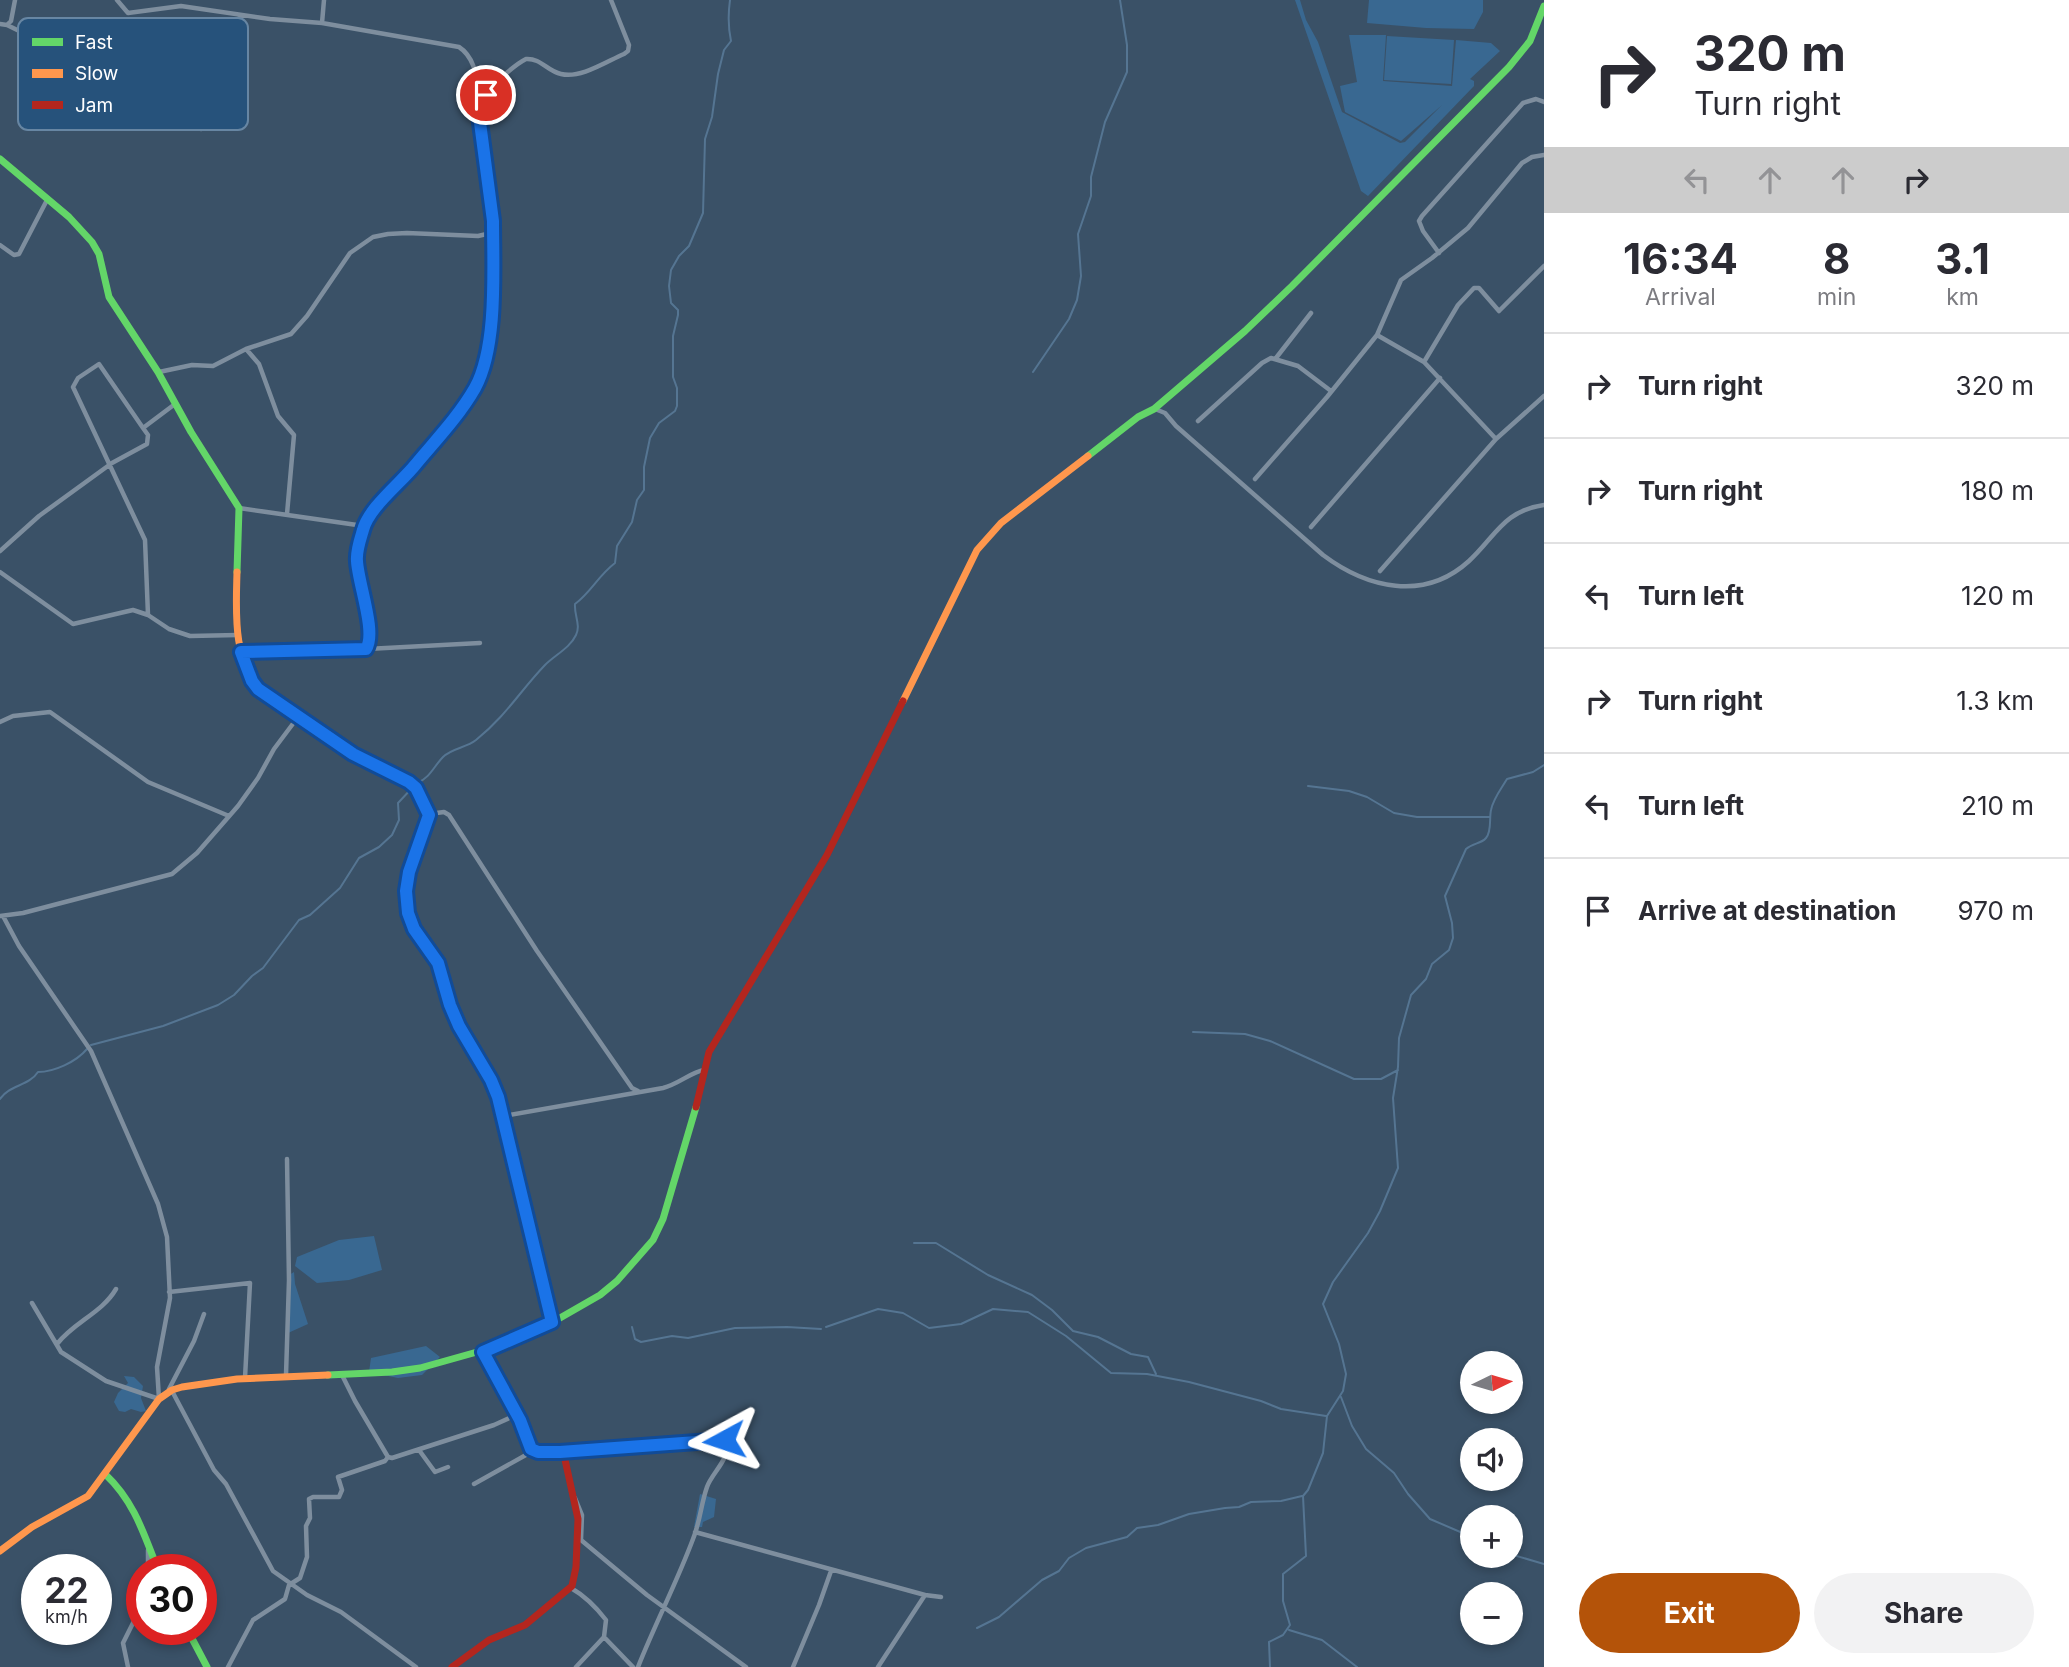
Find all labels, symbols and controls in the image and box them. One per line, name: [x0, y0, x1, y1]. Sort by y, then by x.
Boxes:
legend: [18, 18, 248, 130]
text: 320 m: [1694, 24, 1846, 83]
icon: right: [1579, 28, 1670, 119]
text: Fast: [75, 31, 113, 54]
text: Slow: [75, 62, 118, 85]
pin: [456, 65, 516, 125]
icon: arrive: [467, 76, 505, 114]
text: Turn right: [1694, 84, 1841, 123]
text: Jam: [75, 94, 113, 117]
icon: left: [1678, 161, 1716, 199]
icon: ahead: [1751, 161, 1789, 199]
icon: ahead: [1824, 161, 1862, 199]
icon: right: [1897, 161, 1935, 199]
text: 16:34: [1623, 233, 1738, 284]
text: 8: [1823, 233, 1850, 284]
text: 3.1: [1935, 233, 1990, 284]
text: Arrival: [1645, 283, 1716, 311]
text: min: [1817, 283, 1856, 311]
text: km: [1946, 283, 1979, 311]
icon: right: [1579, 367, 1617, 405]
text: Turn right: [1638, 370, 1763, 401]
text: 320 m: [1956, 370, 2034, 401]
icon: right: [1579, 472, 1617, 510]
text: Turn right: [1638, 475, 1763, 506]
text: 180 m: [1961, 475, 2034, 506]
icon: left: [1579, 577, 1617, 615]
text: Turn left: [1638, 580, 1744, 611]
text: 120 m: [1961, 580, 2034, 611]
icon: right: [1579, 682, 1617, 720]
text: Turn right: [1638, 685, 1763, 716]
text: 1.3 km: [1956, 685, 2034, 716]
icon: left: [1579, 787, 1617, 825]
text: Turn left: [1638, 790, 1744, 821]
text: 210 m: [1961, 790, 2034, 821]
icon: arrive: [1579, 892, 1617, 930]
text: Arrive at destination: [1638, 895, 1897, 926]
text: 970 m: [1958, 895, 2034, 926]
north arrow: [1460, 1351, 1522, 1414]
map controls: [1460, 1351, 1523, 1645]
position arrow: [687, 1403, 761, 1477]
button: sound: [1460, 1428, 1523, 1491]
button: +: [1460, 1505, 1523, 1568]
speed limit sign: 30: [126, 1554, 217, 1645]
text: 22: [44, 1569, 89, 1611]
button: Exit: [1579, 1573, 1800, 1653]
button: Share: [1814, 1573, 2034, 1653]
button: −: [1460, 1582, 1523, 1645]
text: km/h: [45, 1606, 88, 1627]

